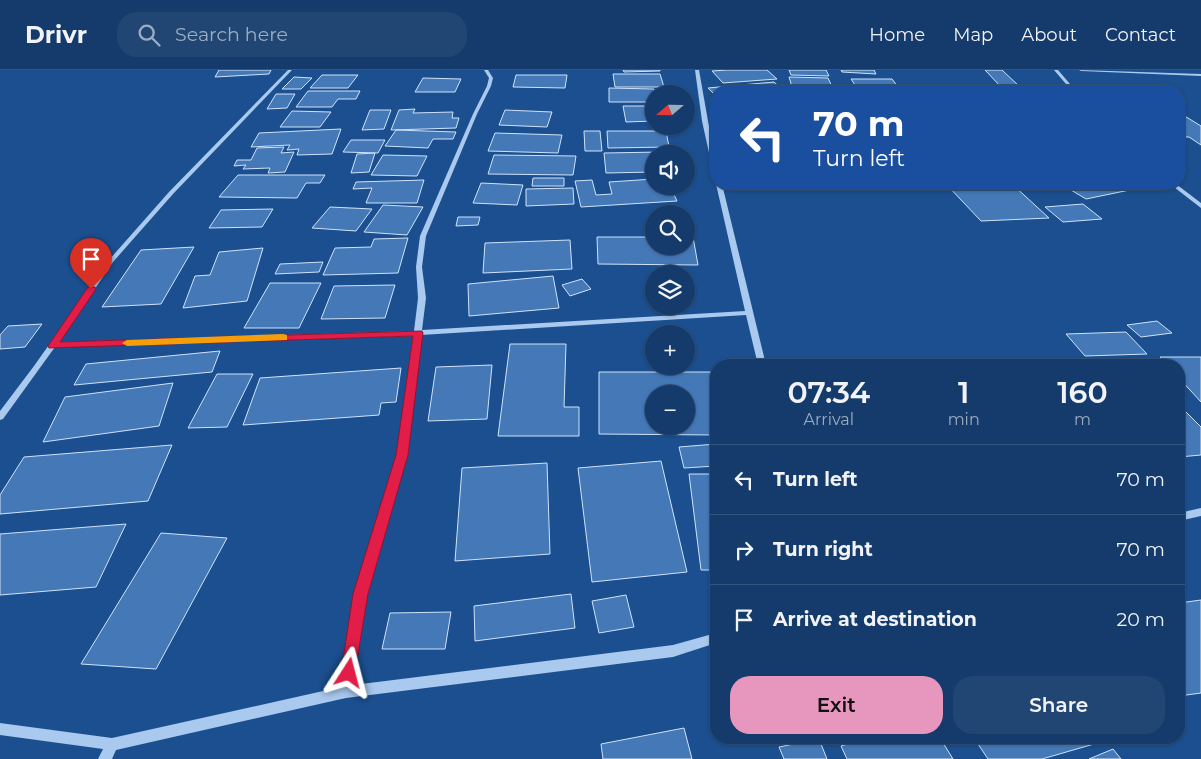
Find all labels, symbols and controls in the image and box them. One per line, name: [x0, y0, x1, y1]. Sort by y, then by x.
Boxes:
search box: [117, 12, 467, 57]
text: Drivr: [25, 20, 87, 49]
icon: search: [135, 21, 163, 49]
text: Search here: [175, 23, 288, 46]
text: Home: [869, 24, 925, 46]
text: Map: [953, 24, 993, 46]
text: About: [1021, 24, 1077, 46]
text: Contact: [1105, 24, 1176, 46]
north arrow: [645, 85, 695, 135]
map controls: [645, 85, 695, 435]
text: 70 m: [813, 102, 904, 145]
icon: left: [730, 105, 795, 170]
button: sound: [645, 145, 695, 195]
text: Turn left: [813, 145, 905, 172]
button: search: [645, 205, 695, 255]
pin: [70, 238, 112, 289]
icon: arrive: [77, 245, 105, 273]
button: layers: [645, 265, 695, 315]
button: +: [645, 325, 695, 375]
text: 07:34: [787, 374, 870, 411]
text: 1: [958, 374, 969, 411]
text: 160: [1057, 374, 1108, 411]
button: −: [645, 385, 695, 435]
text: Arrival: [804, 410, 854, 429]
text: min: [948, 410, 980, 429]
text: m: [1074, 410, 1091, 429]
icon: left: [730, 466, 758, 494]
text: Turn left: [773, 468, 858, 491]
text: 70 m: [1116, 468, 1165, 491]
icon: right: [730, 536, 758, 564]
text: Turn right: [773, 538, 873, 561]
text: 70 m: [1116, 538, 1165, 561]
icon: arrive: [730, 606, 758, 634]
text: Arrive at destination: [773, 608, 977, 631]
text: 20 m: [1117, 608, 1165, 631]
position arrow: [322, 646, 374, 698]
button: Exit: [730, 676, 943, 734]
button: Share: [953, 676, 1165, 734]

